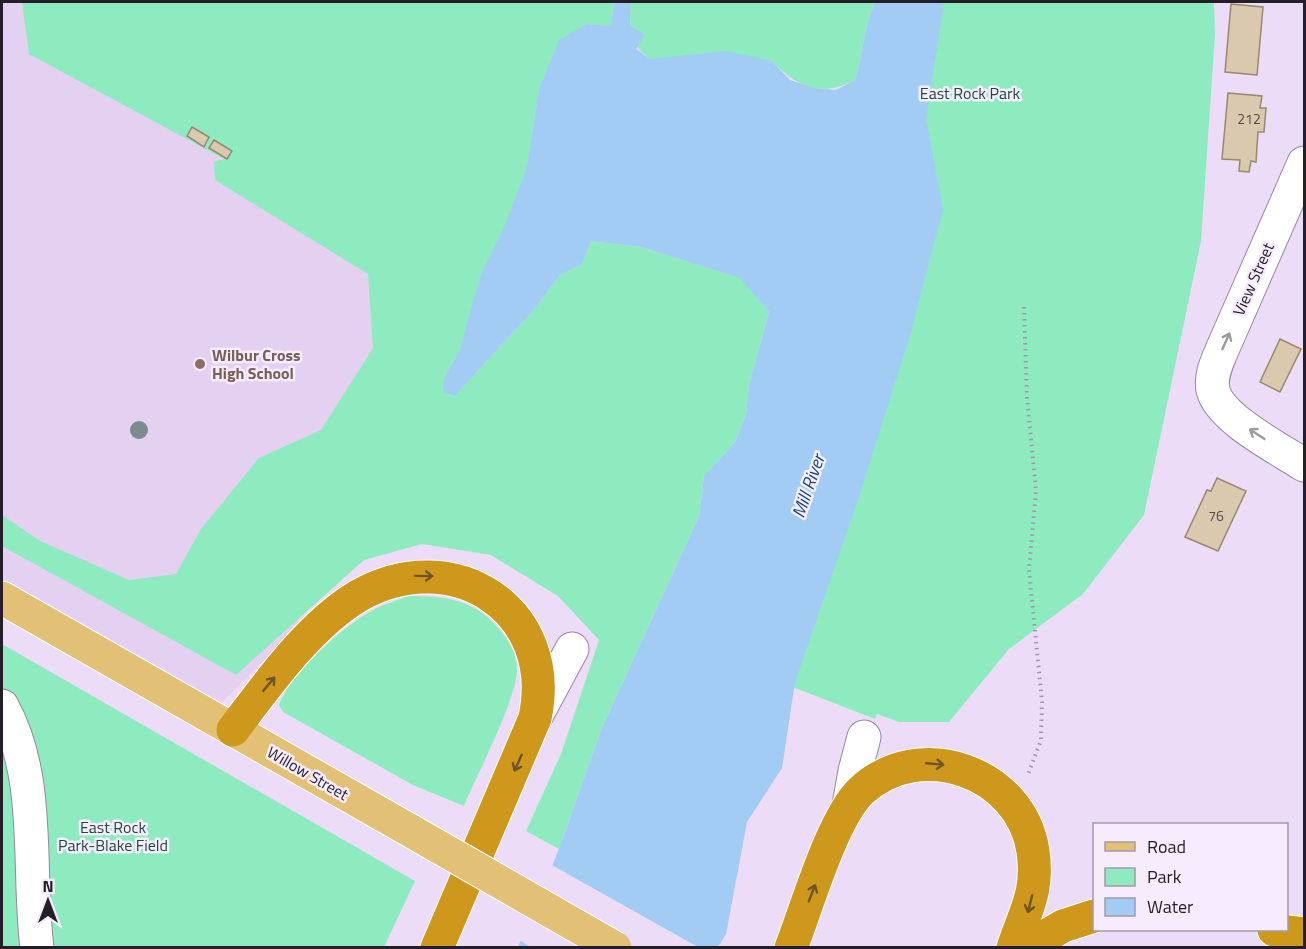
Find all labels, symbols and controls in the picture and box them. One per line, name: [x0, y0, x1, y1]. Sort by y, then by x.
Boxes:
park label: East Rock Park: [920, 81, 1021, 105]
house number: 212: [1237, 108, 1261, 129]
street label: View Street: [1226, 238, 1280, 319]
one-way arrow: [1220, 333, 1232, 351]
place label: Wilbur Cross High School: [212, 343, 301, 385]
marker: Wilbur Cross High School: [193, 357, 207, 371]
one-way arrow: [1250, 428, 1266, 440]
water label: Mill River: [785, 449, 832, 521]
house number: 76: [1208, 505, 1224, 526]
one-way arrow: [413, 570, 433, 582]
one-way arrow: [262, 677, 276, 692]
street label: Willow Street: [263, 740, 353, 806]
one-way arrow: [511, 753, 523, 771]
one-way arrow: [924, 759, 944, 770]
park label: East Rock Park-Blake Field: [58, 815, 168, 857]
legend: [1093, 823, 1288, 931]
text: Road: [1147, 833, 1186, 860]
text: Park: [1147, 863, 1182, 890]
north arrow: [18, 871, 78, 931]
text: N: [42, 874, 54, 898]
one-way arrow: [807, 884, 818, 903]
text: Water: [1147, 893, 1193, 920]
one-way arrow: [1023, 894, 1035, 913]

